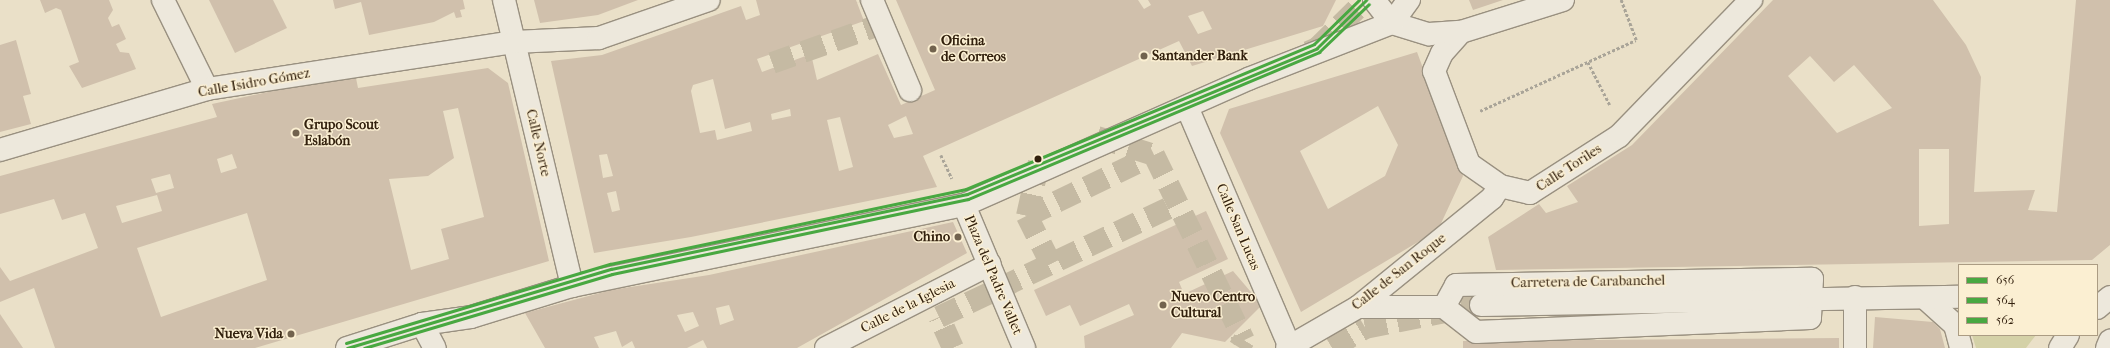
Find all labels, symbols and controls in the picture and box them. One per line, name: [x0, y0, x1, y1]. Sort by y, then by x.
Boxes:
place label: Oficina de Correos: [941, 33, 1006, 66]
marker: Oficina de Correos: [928, 44, 938, 54]
place label: Santander Bank: [1152, 48, 1248, 64]
marker: Santander Bank: [1139, 51, 1149, 61]
street label: Calle Isidro Gómez: [197, 65, 311, 101]
street label: Calle Norte: [522, 108, 554, 178]
place label: Grupo Scout Eslabón: [304, 117, 379, 150]
marker: Grupo Scout Eslabón: [291, 128, 301, 138]
street label: Calle Toriles: [1533, 141, 1605, 195]
unlabelled marker: [1033, 154, 1043, 164]
street label: Calle San Lucas: [1212, 181, 1264, 273]
street label: Plaza del Padre Vallet: [960, 213, 1026, 337]
place label: Chino: [913, 229, 950, 245]
street label: Calle de San Roque: [1349, 230, 1449, 314]
marker: Chino: [953, 232, 963, 242]
legend: [1958, 264, 2098, 336]
street label: Carretera de Carabanchel: [1511, 272, 1665, 292]
text: 656: [1996, 273, 2014, 287]
street label: Calle de la Iglesia: [858, 275, 958, 337]
place label: Nuevo Centro Cultural: [1171, 289, 1255, 322]
text: 564: [1996, 293, 2015, 307]
marker: Nuevo Centro Cultural: [1158, 300, 1168, 310]
text: 562: [1996, 313, 2014, 327]
place label: Nueva Vida: [214, 326, 283, 342]
marker: Nueva Vida: [286, 329, 296, 339]

